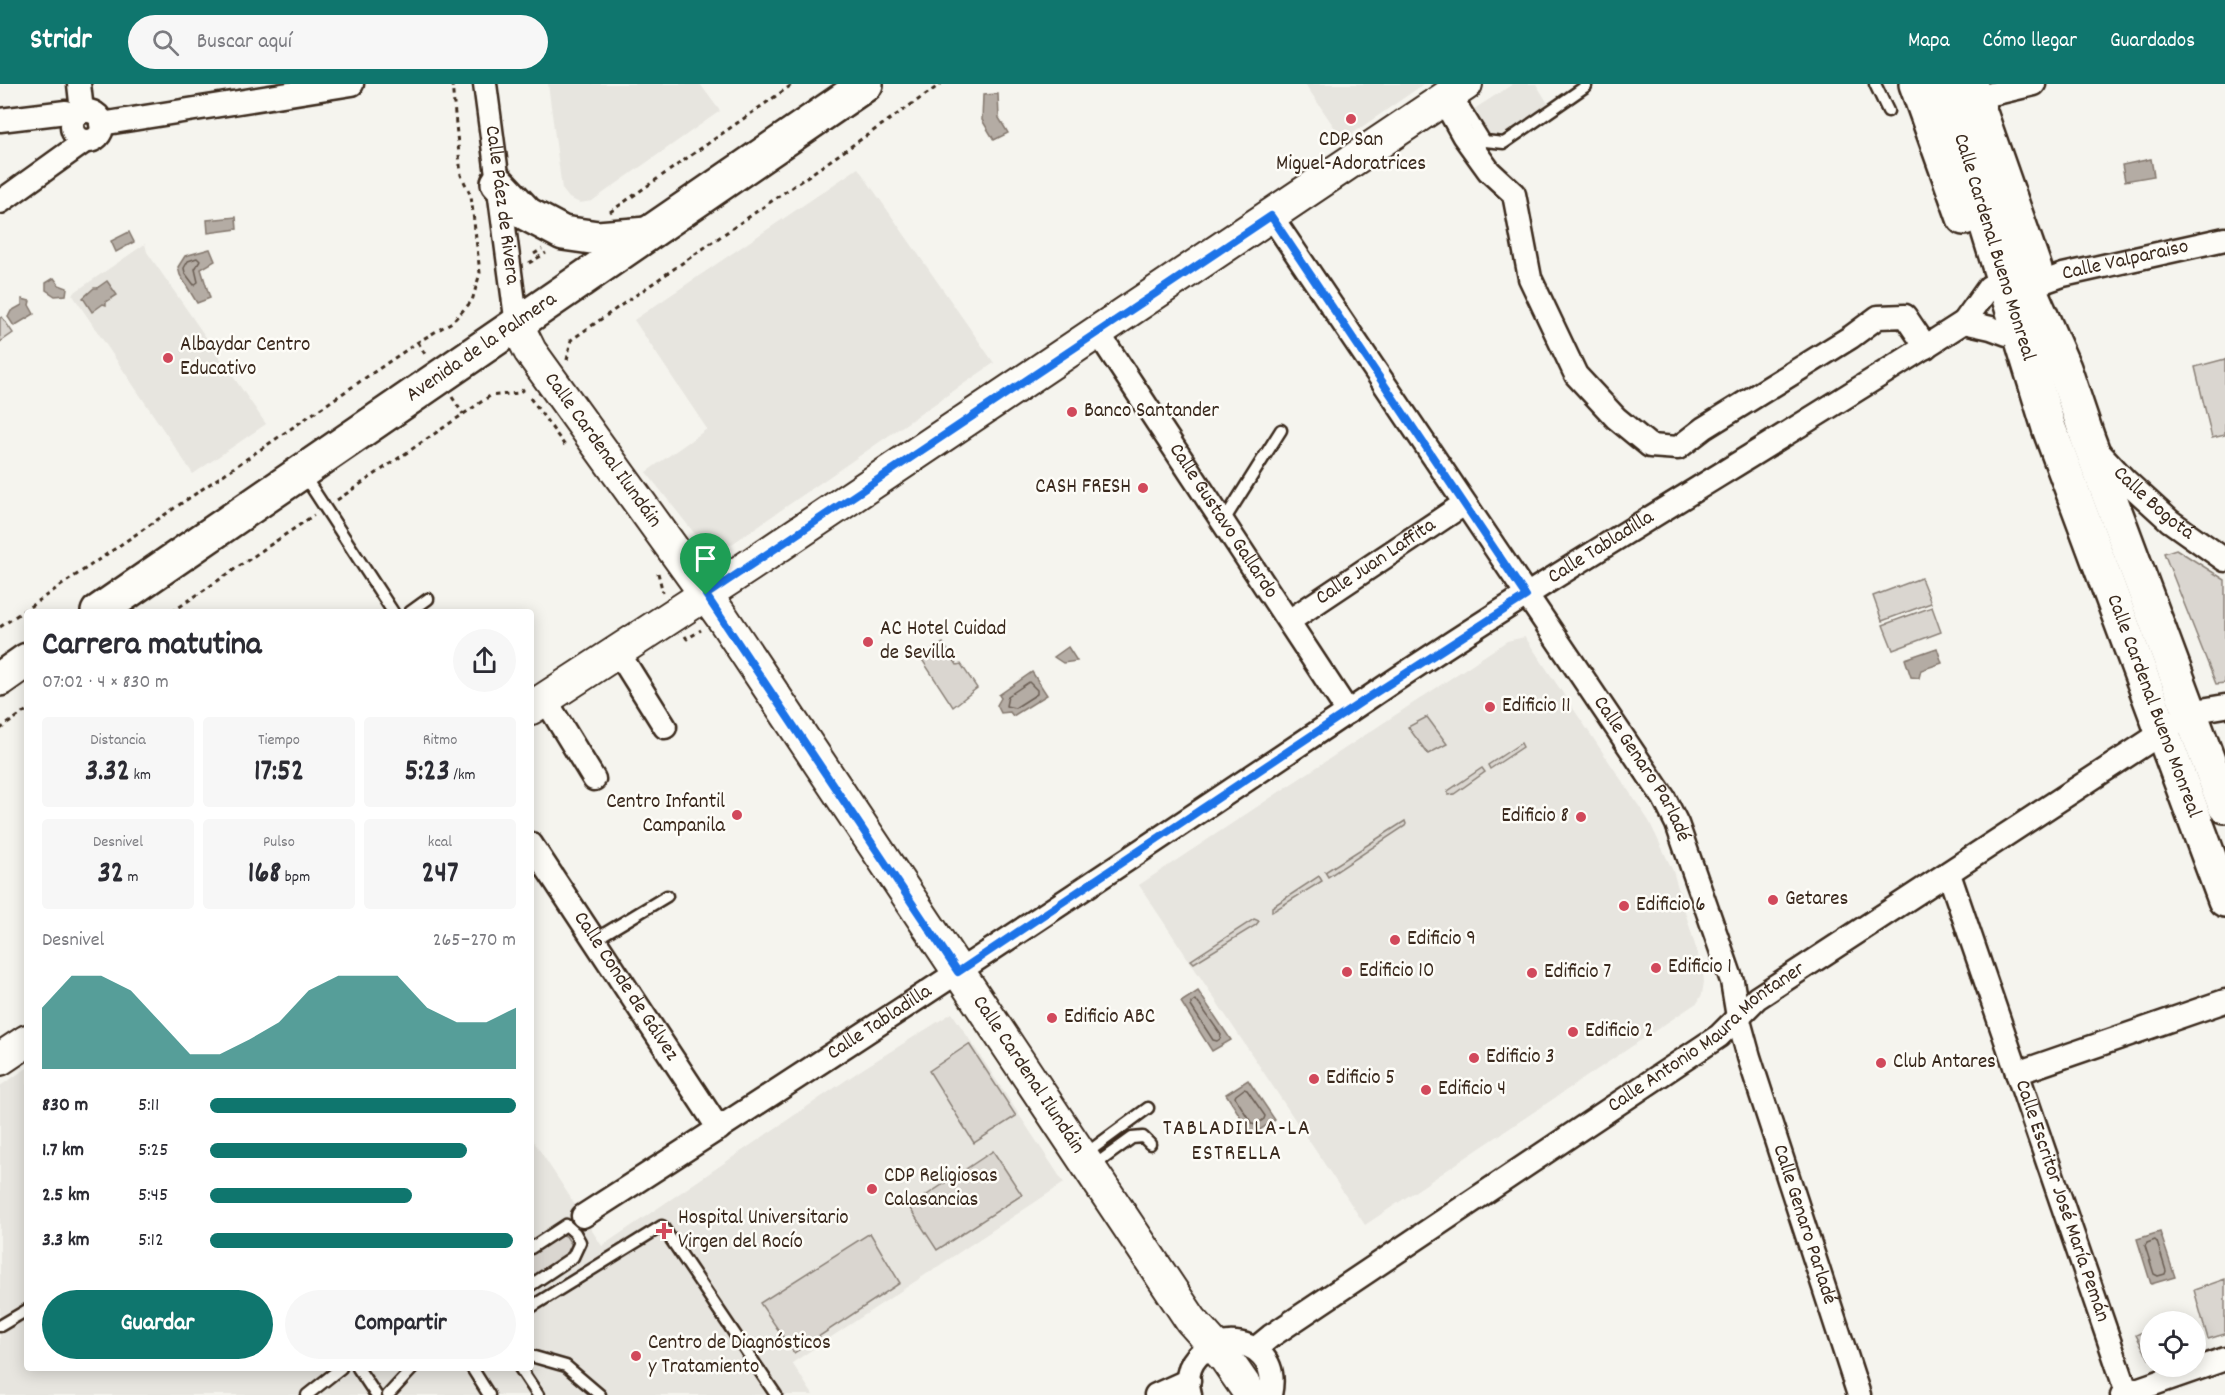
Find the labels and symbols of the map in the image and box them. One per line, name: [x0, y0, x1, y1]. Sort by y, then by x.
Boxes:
marker: CDP San Miguel-Adoratrices: [1344, 112, 1358, 126]
street label: Calle Páez de Rivera: [476, 124, 527, 287]
place label: CDP San Miguel-Adoratrices: [1276, 126, 1426, 180]
street label: Calle Cardenal Bueno Monreal: [1944, 130, 2042, 365]
street label: Calle Valparaiso: [2059, 233, 2191, 290]
street label: Avenida de la Palmera: [401, 285, 564, 410]
place label: Albaydar Centro Educativo: [180, 331, 310, 385]
marker: Albaydar Centro Educativo: [161, 351, 175, 365]
street label: Calle Cardenal Ilundáin: [536, 367, 668, 534]
place label: Banco Santander: [1084, 397, 1219, 427]
marker: Banco Santander: [1065, 405, 1079, 419]
street label: Calle Gustavo Gallardo: [1160, 438, 1285, 605]
street label: Calle Bogotá: [2105, 460, 2201, 549]
place label: CASH FRESH: [1035, 473, 1131, 503]
marker: CASH FRESH: [1136, 481, 1150, 495]
street label: Calle Tabladilla: [1543, 503, 1661, 592]
street label: Calle Juan Laffita: [1310, 511, 1443, 614]
pin: [680, 533, 731, 595]
street label: Calle Cardenal Bueno Monreal: [2097, 590, 2208, 822]
place label: AC Hotel Cuidad de Sevilla: [880, 615, 1006, 669]
marker: AC Hotel Cuidad de Sevilla: [861, 635, 875, 649]
street label: Calle Genaro Parladé: [1585, 690, 1697, 846]
place label: Edificio 11: [1502, 692, 1571, 722]
marker: Edificio 11: [1483, 700, 1497, 714]
place label: Centro Infantil Campanila: [606, 788, 726, 842]
place label: Edificio 8: [1501, 802, 1569, 832]
marker: Centro Infantil Campanila: [730, 808, 744, 822]
marker: Edificio 8: [1574, 810, 1588, 824]
place label: Getares: [1785, 885, 1848, 915]
place label: Edificio 6: [1636, 891, 1706, 921]
marker: Getares: [1766, 893, 1780, 907]
marker: Edificio 6: [1617, 899, 1631, 913]
street label: Calle Conde de Gálvez: [565, 906, 686, 1067]
place label: Edificio 9: [1407, 925, 1476, 955]
marker: Edificio 9: [1388, 933, 1402, 947]
place label: Edificio 1: [1668, 953, 1732, 983]
street label: Calle Antonio Maura Montaner: [1602, 955, 1812, 1121]
place label: Edificio 10: [1359, 957, 1434, 987]
place label: Edificio 7: [1544, 958, 1611, 988]
marker: Edificio 1: [1649, 961, 1663, 975]
marker: Edificio 10: [1340, 965, 1354, 979]
marker: Edificio 7: [1525, 966, 1539, 980]
street label: Calle Tabladilla: [822, 977, 939, 1069]
street label: Calle Cardenal Ilundáin: [964, 990, 1092, 1161]
place label: Edificio ABC: [1064, 1003, 1155, 1033]
marker: Edificio ABC: [1045, 1011, 1059, 1025]
place label: Edificio 2: [1585, 1017, 1654, 1047]
marker: Edificio 2: [1566, 1025, 1580, 1039]
place label: Edificio 3: [1486, 1043, 1555, 1073]
place label: Club Antares: [1893, 1048, 1996, 1078]
marker: Edificio 3: [1467, 1051, 1481, 1065]
marker: Club Antares: [1874, 1056, 1888, 1070]
place label: Edificio 5: [1326, 1064, 1395, 1094]
marker: Edificio 5: [1307, 1072, 1321, 1086]
place label: Edificio 4: [1438, 1075, 1506, 1105]
street label: Calle Escritor José María Pemán: [2006, 1076, 2117, 1326]
marker: Edificio 4: [1419, 1083, 1433, 1097]
district label: TABLADILLA-LA ESTRELLA: [1163, 1114, 1311, 1170]
street label: Calle Genaro Parladé: [1764, 1141, 1844, 1309]
place label: CDP Religiosas Calasancias: [884, 1162, 998, 1216]
marker: CDP Religiosas Calasancias: [865, 1182, 879, 1196]
place label: Hospital Universitario Virgen del Rocío: [678, 1204, 849, 1258]
marker: Hospital Universitario Virgen del Rocío: [655, 1222, 673, 1240]
place label: Centro de Diagnósticos y Tratamiento: [648, 1329, 831, 1383]
marker: Centro de Diagnósticos y Tratamiento: [629, 1349, 643, 1363]

